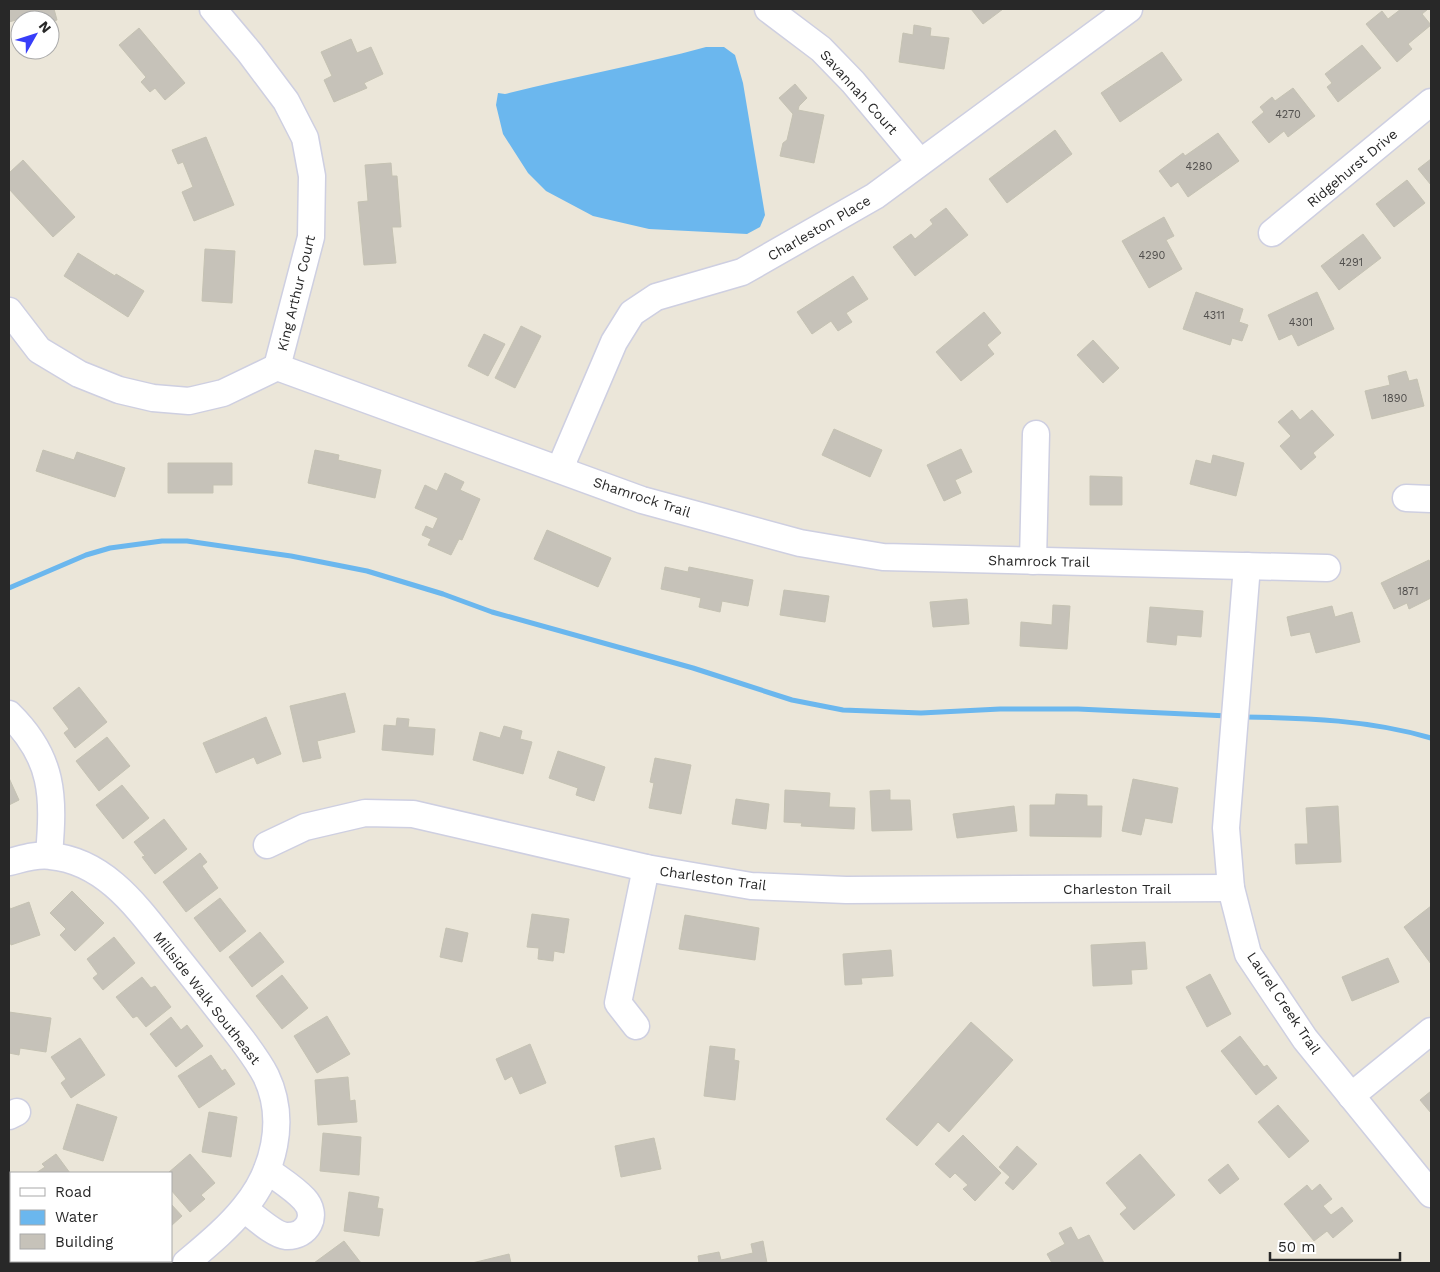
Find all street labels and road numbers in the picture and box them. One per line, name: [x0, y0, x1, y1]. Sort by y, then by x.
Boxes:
street label: Savannah Court: [817, 46, 901, 138]
street label: Ridgehurst Drive: [1304, 126, 1400, 210]
street label: Charleston Place: [765, 192, 873, 264]
street label: King Arthur Court: [274, 233, 318, 353]
street label: Shamrock Trail: [591, 474, 693, 521]
street label: Shamrock Trail: [988, 552, 1091, 570]
street label: Charleston Trail: [658, 863, 768, 894]
street label: Charleston Trail: [1063, 881, 1172, 897]
street label: Millside Walk Southeast: [150, 928, 264, 1068]
street label: Laurel Creek Trail: [1244, 949, 1324, 1058]

